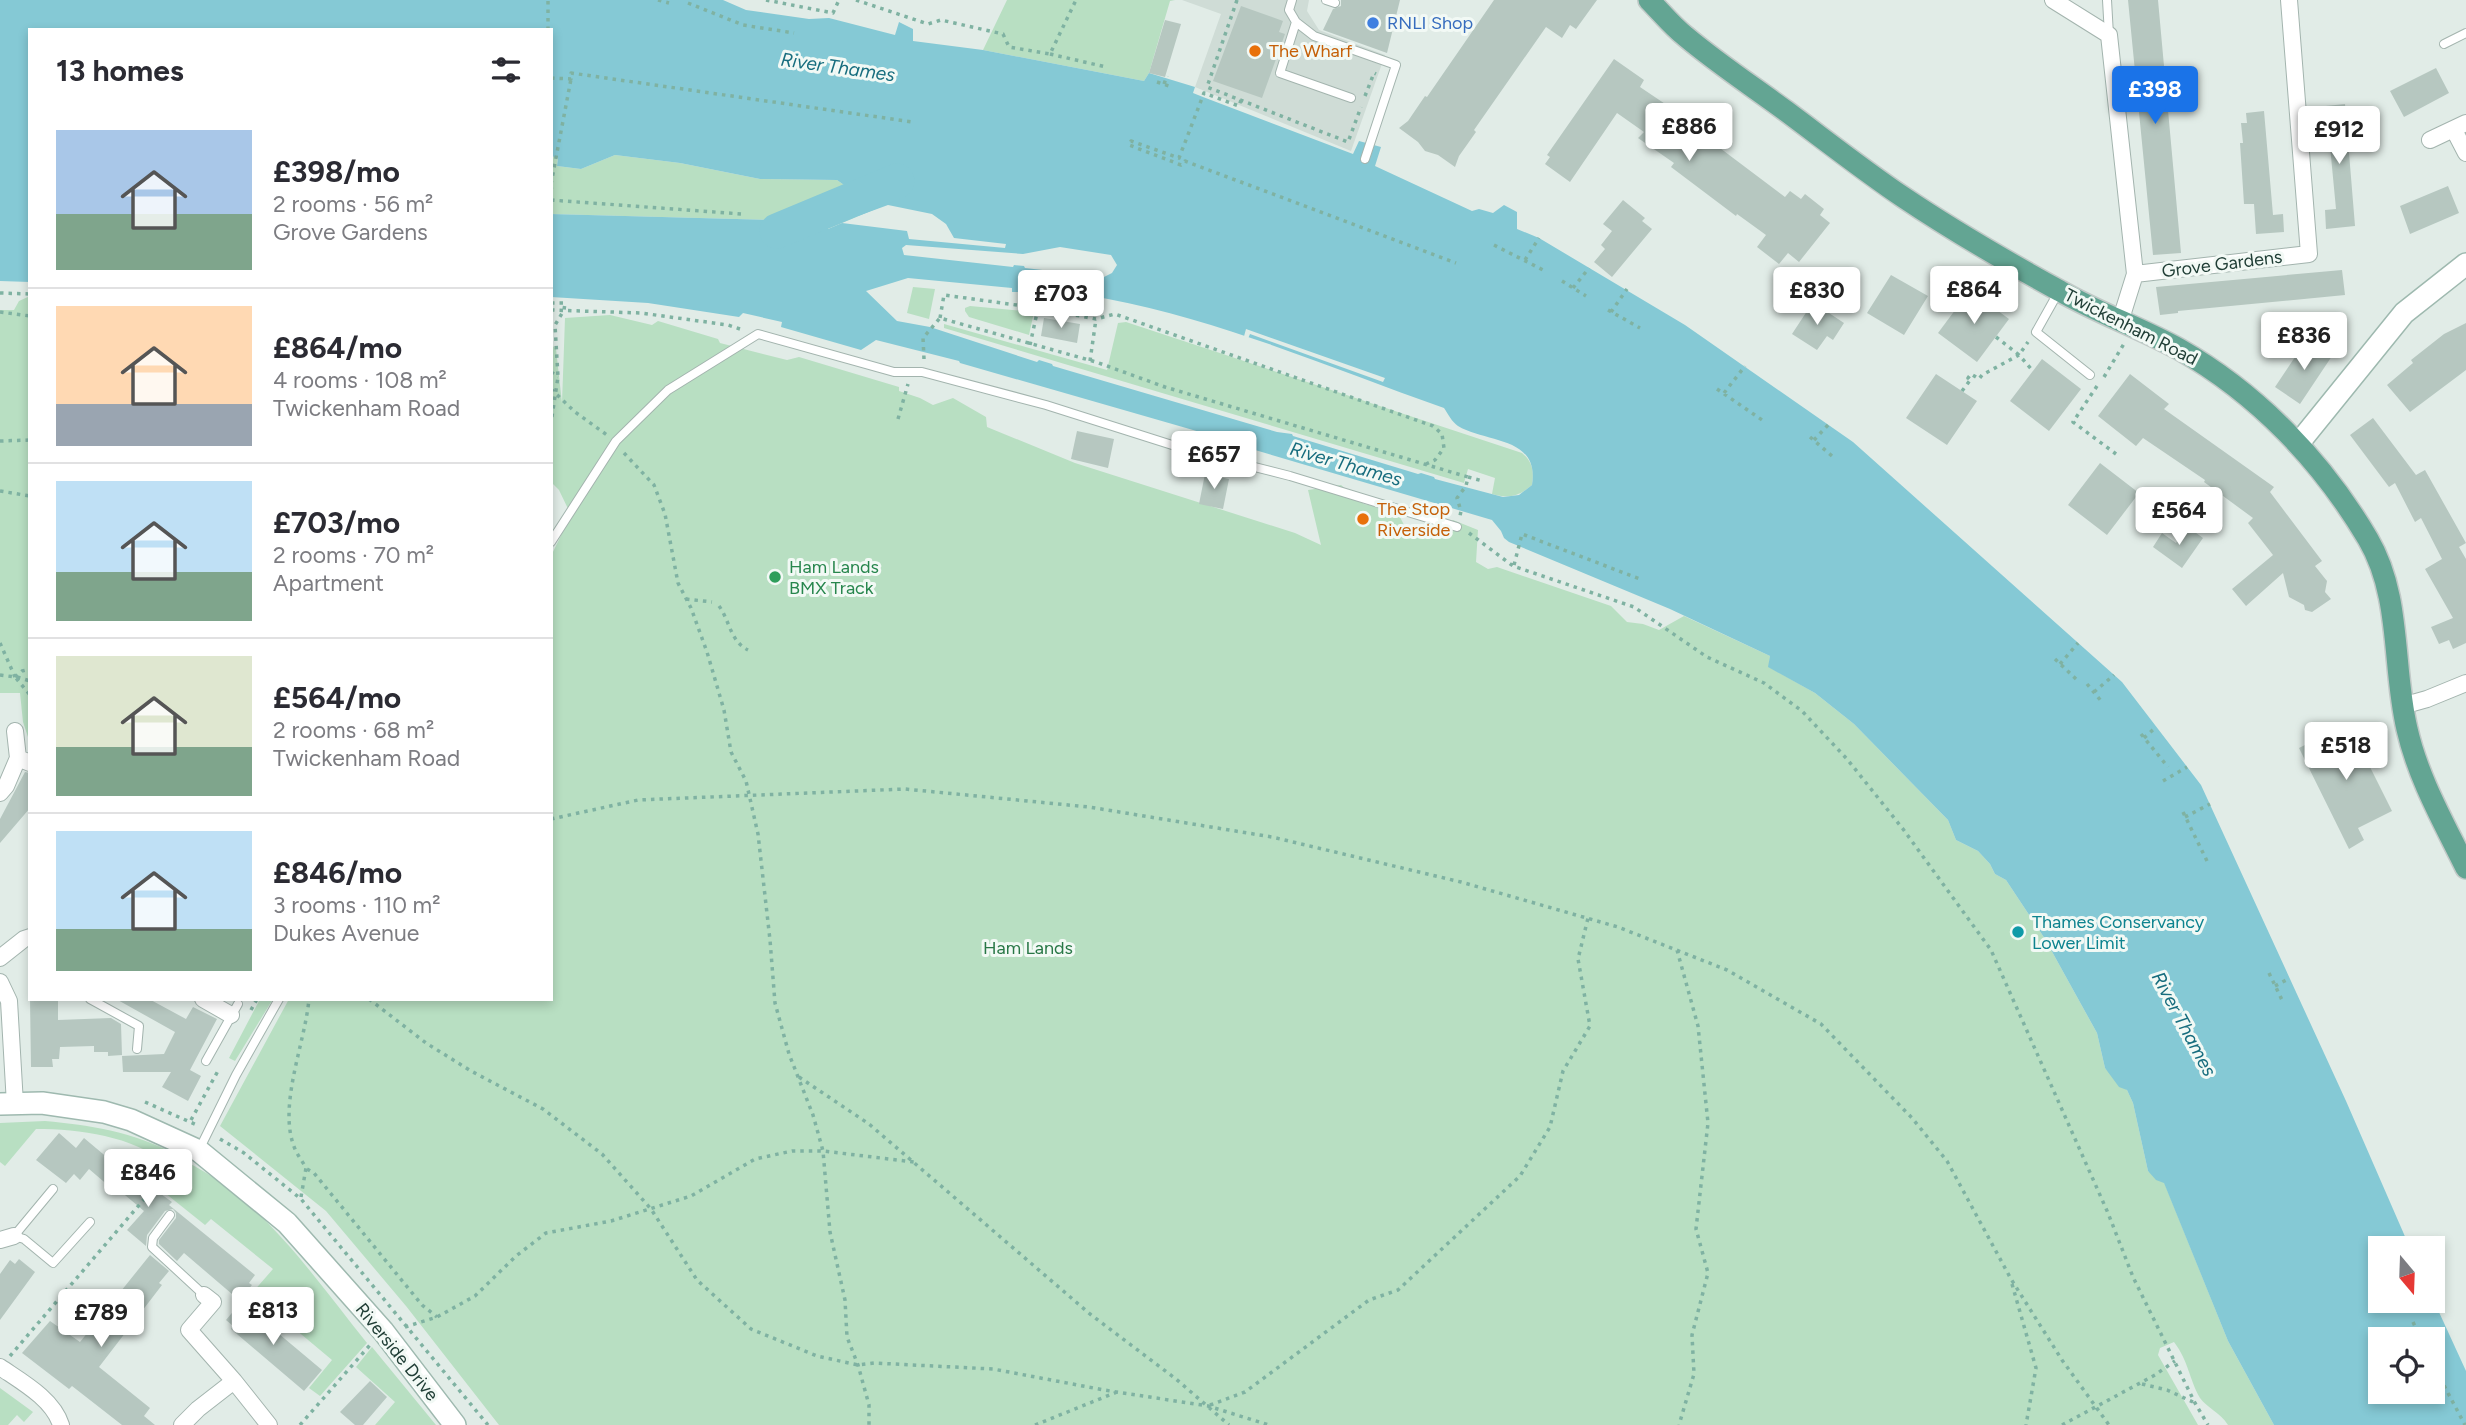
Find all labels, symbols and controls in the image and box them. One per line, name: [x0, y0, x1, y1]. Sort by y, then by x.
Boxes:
place label: RNLI Shop: [1387, 12, 1473, 34]
marker: RNLI Shop: [1365, 15, 1381, 31]
place label: The Wharf: [1269, 40, 1353, 62]
marker: The Wharf: [1247, 43, 1263, 59]
water label: River Thames: [779, 48, 897, 86]
icon: filters: [487, 51, 525, 89]
text: 13 homes: [56, 52, 184, 89]
pin: £398: [2114, 66, 2196, 126]
text: £398: [2128, 75, 2182, 103]
pin: £886: [1648, 104, 1730, 163]
pin: £912: [2298, 106, 2380, 166]
text: £886: [1661, 112, 1717, 140]
text: £912: [2314, 115, 2364, 143]
text: £398/mo: [273, 153, 400, 190]
icon: home: [112, 158, 196, 242]
text: 2 rooms · 56 m²: [273, 190, 433, 218]
text: Grove Gardens: [273, 218, 428, 246]
street label: Grove Gardens: [2161, 246, 2283, 282]
pin: £864: [1933, 266, 2015, 326]
pin: £830: [1776, 268, 1858, 327]
pin: £703: [1020, 270, 1102, 330]
text: £864: [1946, 275, 2002, 303]
text: £830: [1789, 276, 1845, 304]
text: £703: [1034, 279, 1088, 307]
street label: Twickenham Road: [2061, 284, 2201, 370]
pin: £836: [2263, 312, 2345, 372]
text: £836: [2277, 321, 2331, 349]
text: £864/mo: [273, 329, 402, 366]
icon: home: [112, 334, 196, 418]
text: 4 rooms · 108 m²: [273, 366, 447, 394]
text: Twickenham Road: [273, 394, 460, 422]
pin: £657: [1173, 432, 1255, 491]
water label: River Thames: [1287, 437, 1405, 491]
text: £657: [1187, 440, 1241, 468]
pin: £564: [2138, 488, 2220, 547]
text: £564: [2152, 496, 2206, 524]
place label: The Stop Riverside: [1377, 498, 1451, 541]
text: £703/mo: [273, 504, 400, 541]
icon: home: [112, 509, 196, 593]
marker: The Stop Riverside: [1355, 511, 1371, 527]
text: 2 rooms · 70 m²: [273, 541, 434, 569]
place label: Ham Lands BMX Track: [789, 556, 879, 599]
text: Apartment: [273, 569, 384, 597]
marker: Ham Lands BMX Track: [767, 569, 783, 585]
text: £564/mo: [273, 679, 401, 716]
icon: home: [112, 684, 196, 768]
text: 2 rooms · 68 m²: [273, 716, 434, 744]
pin: £518: [2305, 722, 2387, 782]
text: £518: [2321, 731, 2371, 759]
text: Twickenham Road: [273, 744, 460, 772]
text: £846/mo: [273, 854, 402, 891]
icon: home: [112, 859, 196, 943]
text: 3 rooms · 110 m²: [273, 891, 440, 919]
place label: Thames Conservancy Lower Limit: [2032, 911, 2205, 954]
text: Dukes Avenue: [273, 919, 419, 947]
marker: Thames Conservancy Lower Limit: [2010, 924, 2026, 940]
park label: Ham Lands: [983, 937, 1073, 959]
water label: River Thames: [2147, 968, 2221, 1080]
pin: £846: [107, 1150, 189, 1209]
text: £846: [120, 1158, 176, 1186]
north arrow: [2368, 1236, 2445, 1312]
map controls: [2368, 1236, 2445, 1404]
pin: £813: [232, 1288, 314, 1347]
pin: £789: [60, 1290, 142, 1349]
text: £813: [248, 1296, 298, 1324]
text: £789: [74, 1298, 128, 1326]
street label: Riverside Drive: [351, 1299, 443, 1405]
button: locate: [2368, 1327, 2445, 1404]

